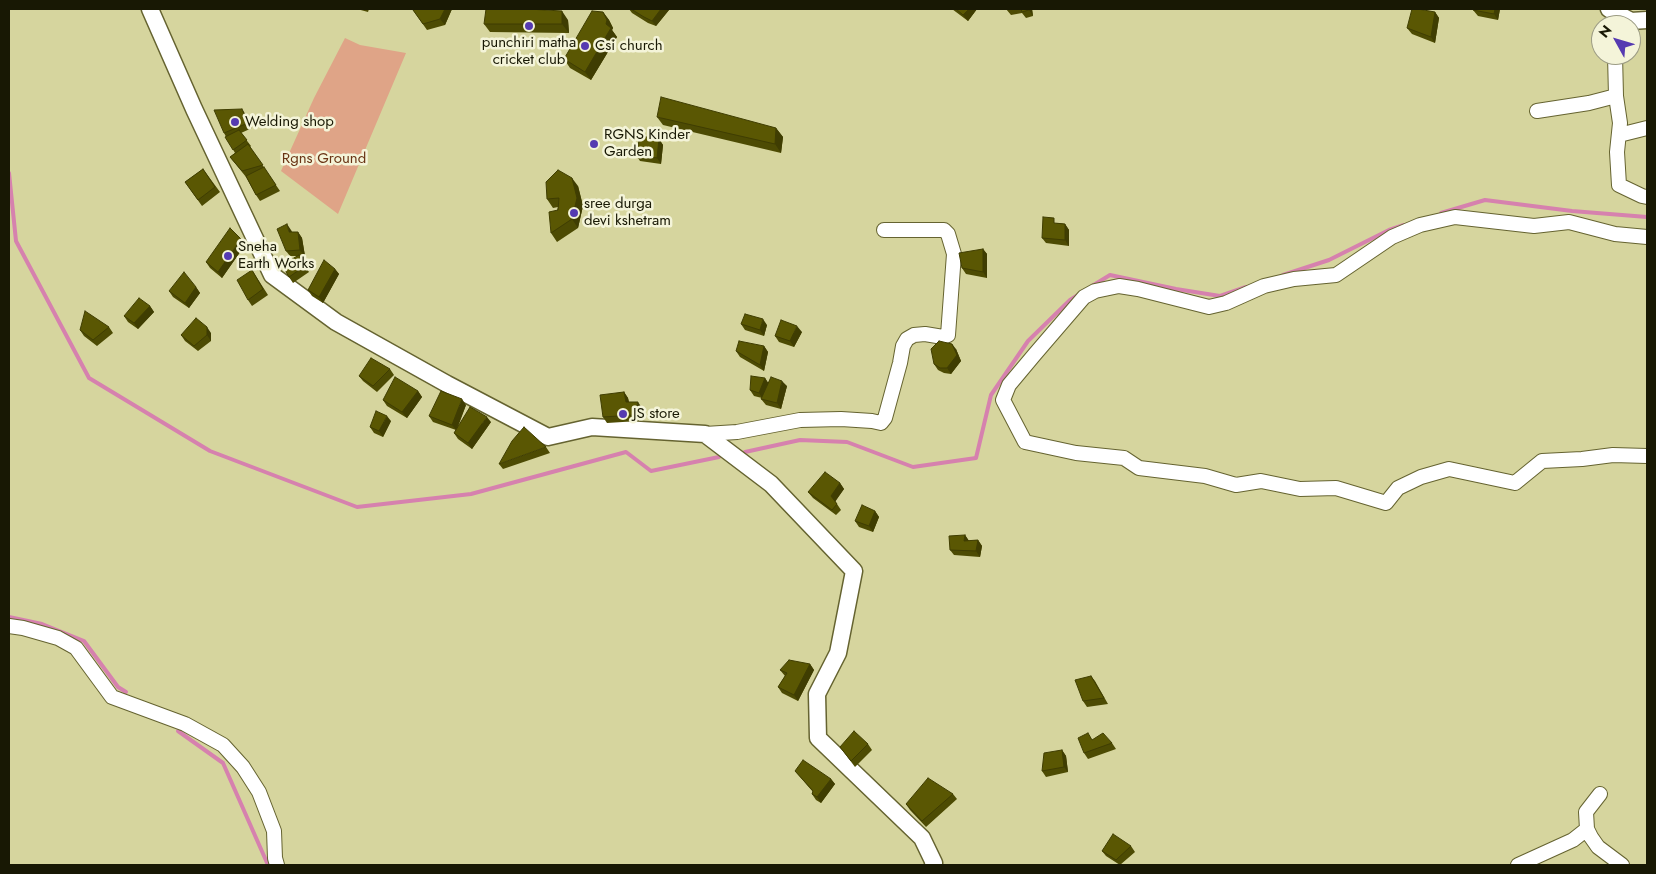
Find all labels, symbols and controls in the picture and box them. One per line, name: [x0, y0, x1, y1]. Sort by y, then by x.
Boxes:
north arrow: [1591, 15, 1641, 65]
marker: punchiri matha cricket club: [523, 20, 535, 32]
text: N: [1594, 21, 1616, 42]
place label: punchiri matha cricket club: [482, 34, 576, 69]
place label: Csi church: [595, 37, 663, 55]
marker: Csi church: [579, 40, 591, 52]
place label: Welding shop: [245, 113, 334, 131]
marker: Welding shop: [229, 116, 241, 128]
place label: RGNS Kinder Garden: [604, 126, 690, 161]
marker: RGNS Kinder Garden: [588, 138, 600, 150]
park label: Rgns Ground: [282, 150, 366, 168]
place label: sree durga devi kshetram: [584, 195, 671, 230]
marker: sree durga devi kshetram: [568, 207, 580, 219]
place label: Sneha Earth Works: [238, 238, 314, 273]
marker: Sneha Earth Works: [222, 250, 234, 262]
place label: JS store: [633, 405, 680, 423]
marker: JS store: [617, 408, 629, 420]

